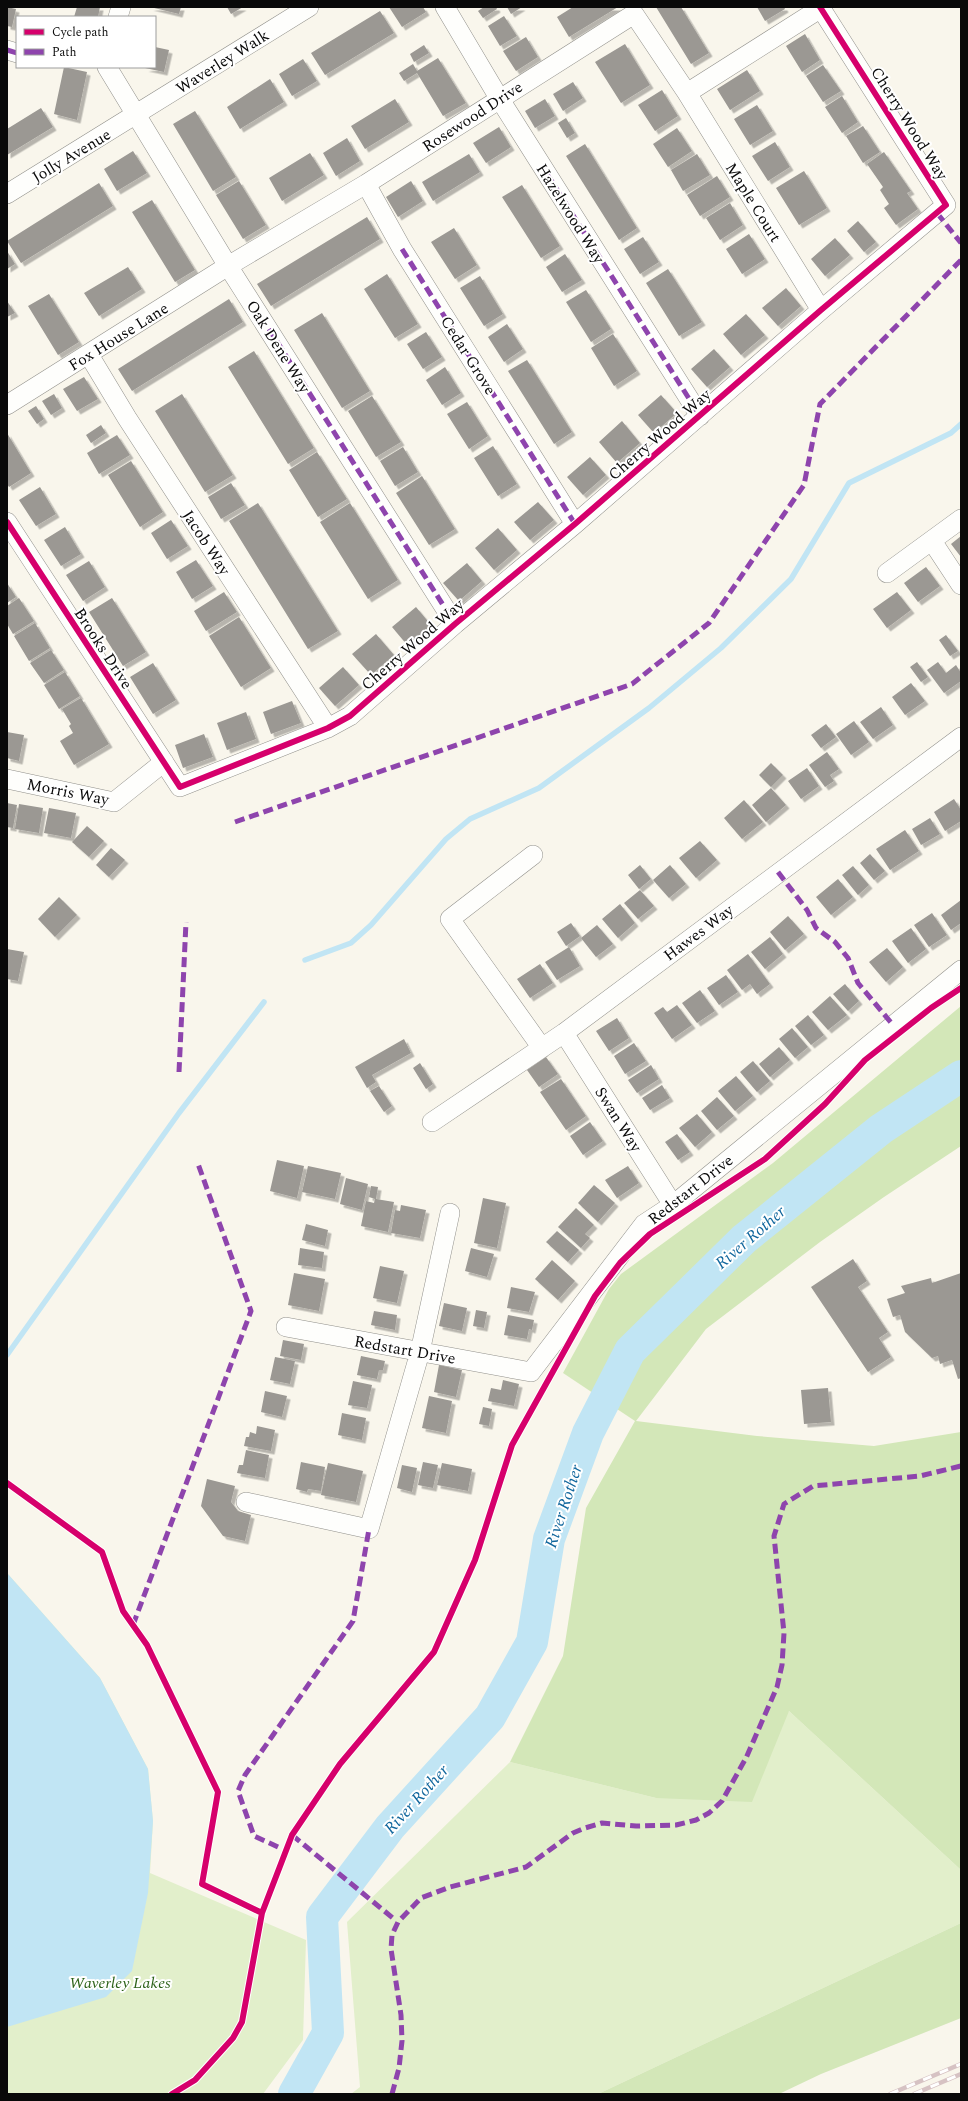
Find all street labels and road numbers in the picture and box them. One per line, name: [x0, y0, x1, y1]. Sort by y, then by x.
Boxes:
street label: Waverley Walk: [171, 24, 274, 100]
street label: Cherry Wood Way: [865, 62, 954, 186]
street label: Rosewood Drive: [418, 75, 528, 158]
street label: Jolly Avenue: [27, 123, 116, 189]
street label: Maple Court: [719, 158, 787, 247]
street label: Hazelwood Way: [530, 159, 611, 269]
street label: Oak Dene Way: [240, 295, 317, 399]
street label: Fox House Lane: [64, 296, 173, 377]
street label: Cedar Grove: [434, 311, 502, 400]
street label: Cherry Wood Way: [603, 382, 717, 486]
street label: Jacob Way: [176, 505, 237, 581]
street label: Cherry Wood Way: [356, 592, 470, 696]
street label: Brooks Drive: [68, 603, 139, 694]
street label: Morris Way: [25, 772, 112, 812]
street label: Hawes Way: [659, 898, 740, 967]
street label: Swan Way: [589, 1082, 648, 1158]
street label: Redstart Drive: [643, 1149, 738, 1231]
street label: Redstart Drive: [352, 1329, 457, 1371]

